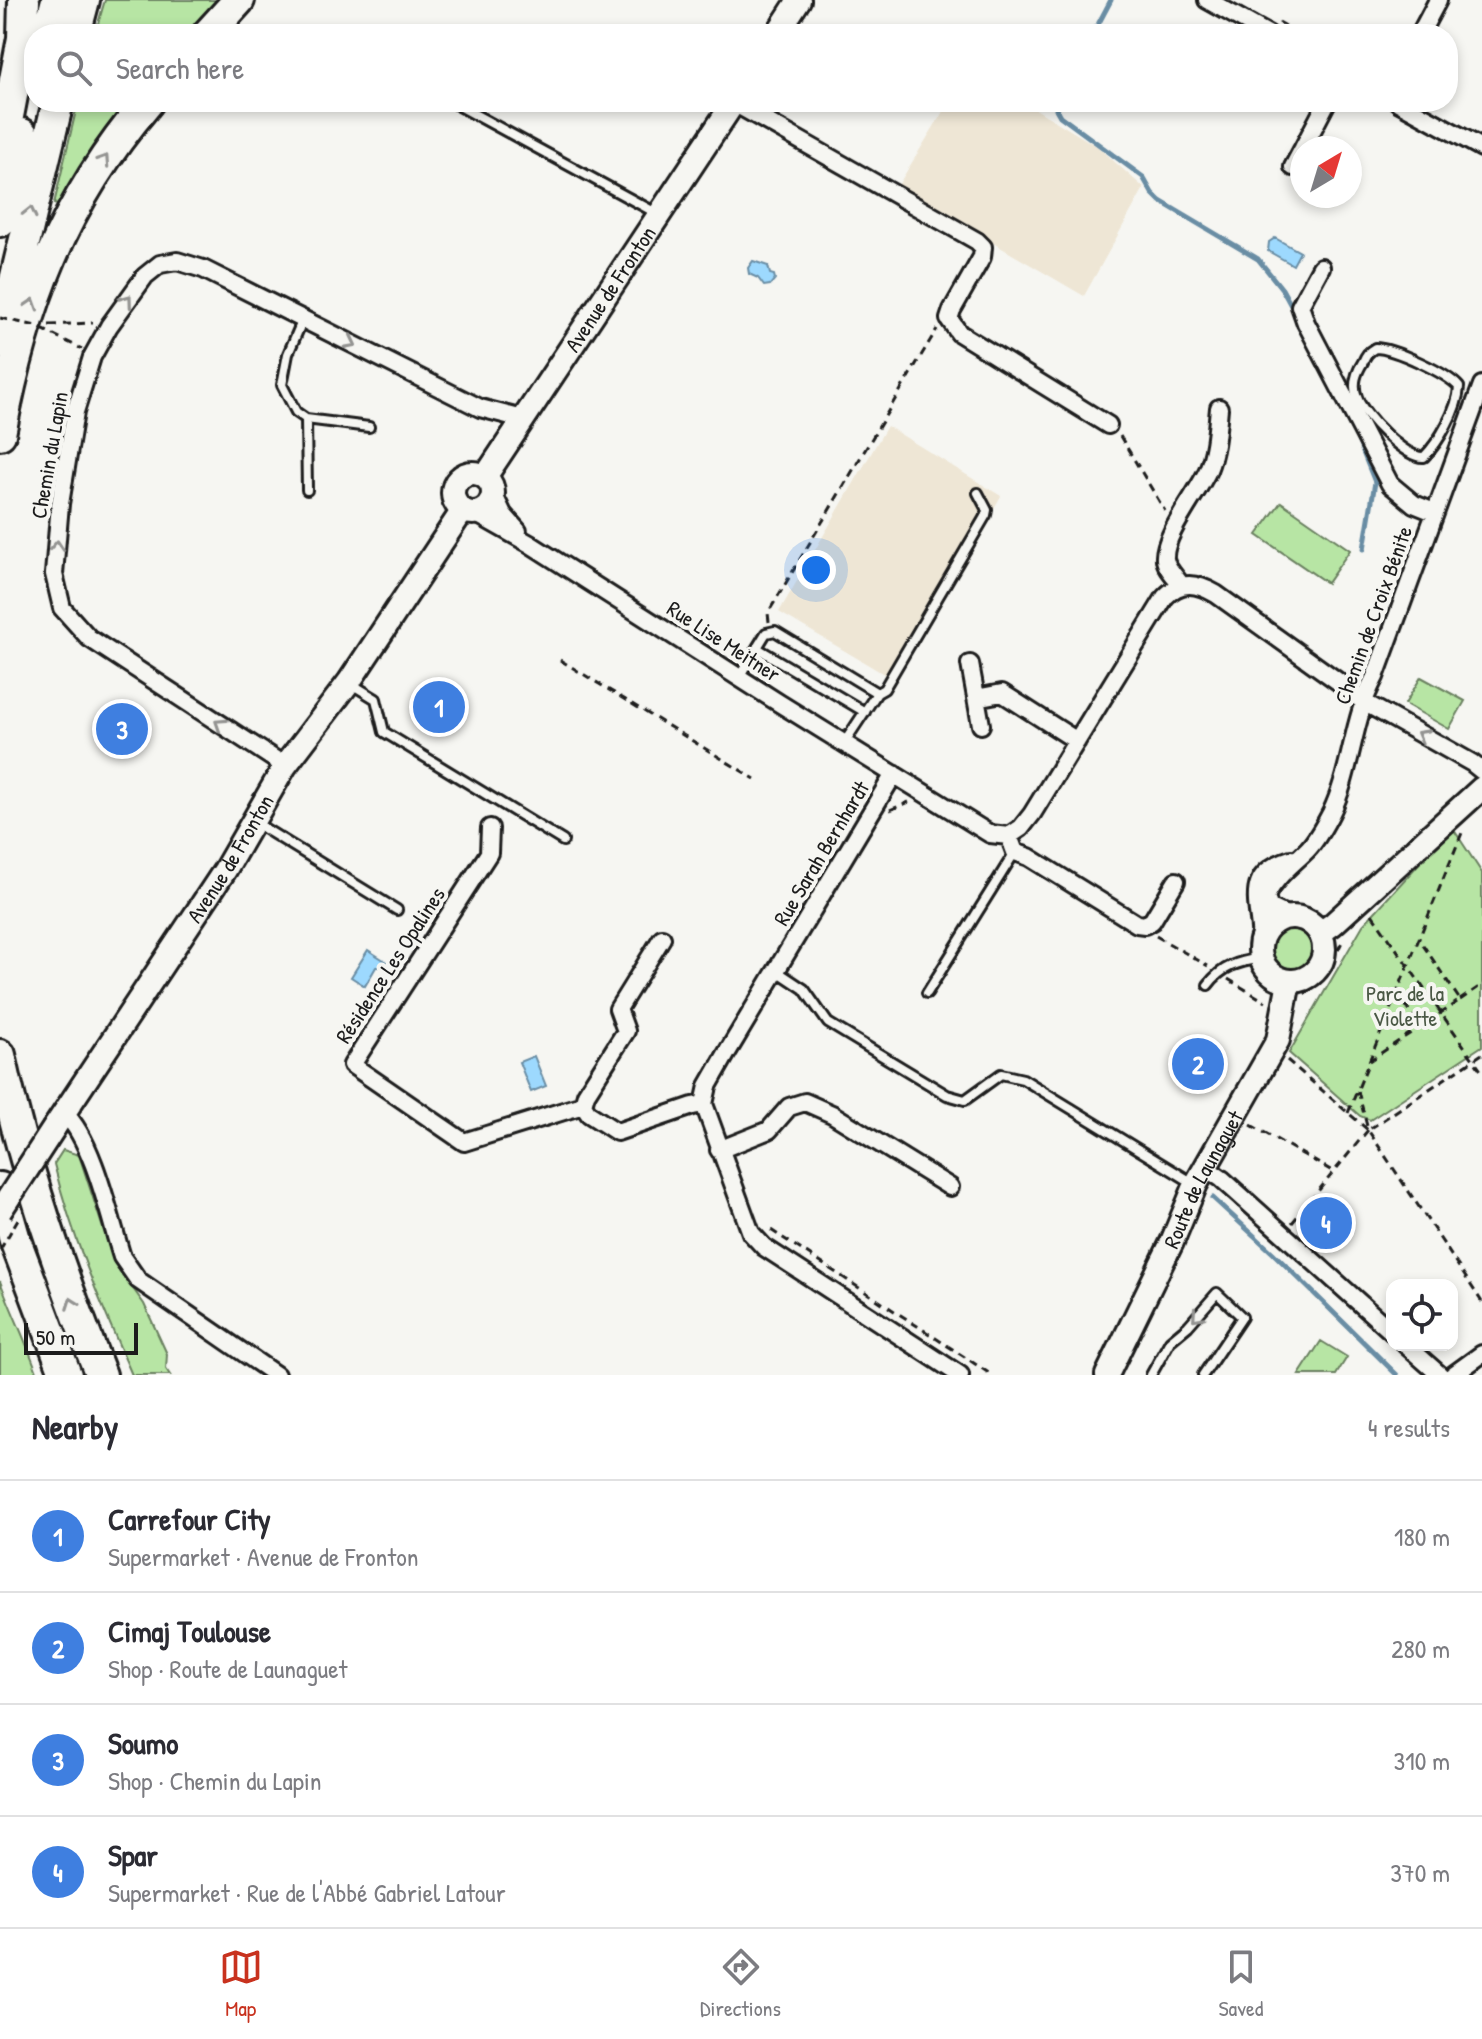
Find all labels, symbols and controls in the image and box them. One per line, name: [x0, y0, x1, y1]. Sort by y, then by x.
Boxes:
search box: [24, 24, 1458, 112]
icon: search: [52, 46, 96, 90]
text: Search here: [116, 48, 244, 88]
north arrow: [1290, 136, 1362, 208]
one-way arrow: [94, 154, 109, 169]
one-way arrow: [21, 206, 38, 220]
street label: Avenue de Fronton: [557, 220, 663, 358]
one-way arrow: [117, 295, 132, 309]
one-way arrow: [23, 298, 39, 311]
one-way arrow: [343, 333, 358, 349]
street label: Chemin du Lapin: [23, 389, 75, 521]
street label: Chemin de Croix Bénite: [1327, 521, 1419, 708]
one-way arrow: [48, 539, 65, 552]
your location: [796, 550, 836, 590]
street label: Rue Lise Meitner: [662, 593, 787, 689]
pin: 1: [413, 677, 465, 737]
pin: 3: [96, 699, 148, 759]
one-way arrow: [214, 718, 229, 733]
one-way arrow: [1416, 730, 1431, 745]
street label: Rue Sarah Bernhardt: [766, 775, 876, 931]
street label: Avenue de Fronton: [179, 789, 281, 928]
street label: Résidence Les Opalines: [328, 881, 452, 1049]
park label: Parc de la Violette: [1366, 978, 1444, 1033]
pin: 2: [1172, 1034, 1224, 1094]
street label: Route de Launaguet: [1156, 1104, 1250, 1253]
pin: 4: [1300, 1193, 1352, 1253]
map controls: [1386, 1279, 1458, 1351]
button: locate: [1386, 1279, 1458, 1351]
one-way arrow: [66, 1296, 82, 1310]
one-way arrow: [1193, 1306, 1207, 1321]
scale bar: [24, 1319, 138, 1355]
text: 50 m: [36, 1322, 75, 1352]
text: Nearby: [32, 1404, 118, 1450]
text: 4 results: [1368, 1410, 1450, 1445]
text: Carrefour City: [108, 1499, 271, 1539]
text: 1: [53, 1519, 63, 1554]
text: 180 m: [1394, 1519, 1450, 1554]
text: Supermarket · Avenue de Fronton: [108, 1539, 419, 1574]
text: Cimaj Toulouse: [108, 1611, 271, 1651]
text: 2: [52, 1631, 64, 1666]
text: 280 m: [1391, 1631, 1450, 1666]
text: Shop · Route de Launaguet: [108, 1651, 348, 1686]
text: Soumo: [108, 1723, 178, 1763]
text: 3: [52, 1743, 64, 1778]
text: 310 m: [1394, 1743, 1450, 1778]
text: Shop · Chemin du Lapin: [108, 1763, 321, 1798]
text: Spar: [108, 1835, 158, 1875]
text: 4: [53, 1855, 63, 1890]
text: 370 m: [1390, 1855, 1450, 1890]
text: Supermarket · Rue de l'Abbé Gabriel Latour: [108, 1875, 506, 1910]
tab: Map: [219, 1945, 263, 2023]
tab: Directions: [700, 1945, 781, 2023]
tab: Saved: [1218, 1945, 1263, 2023]

